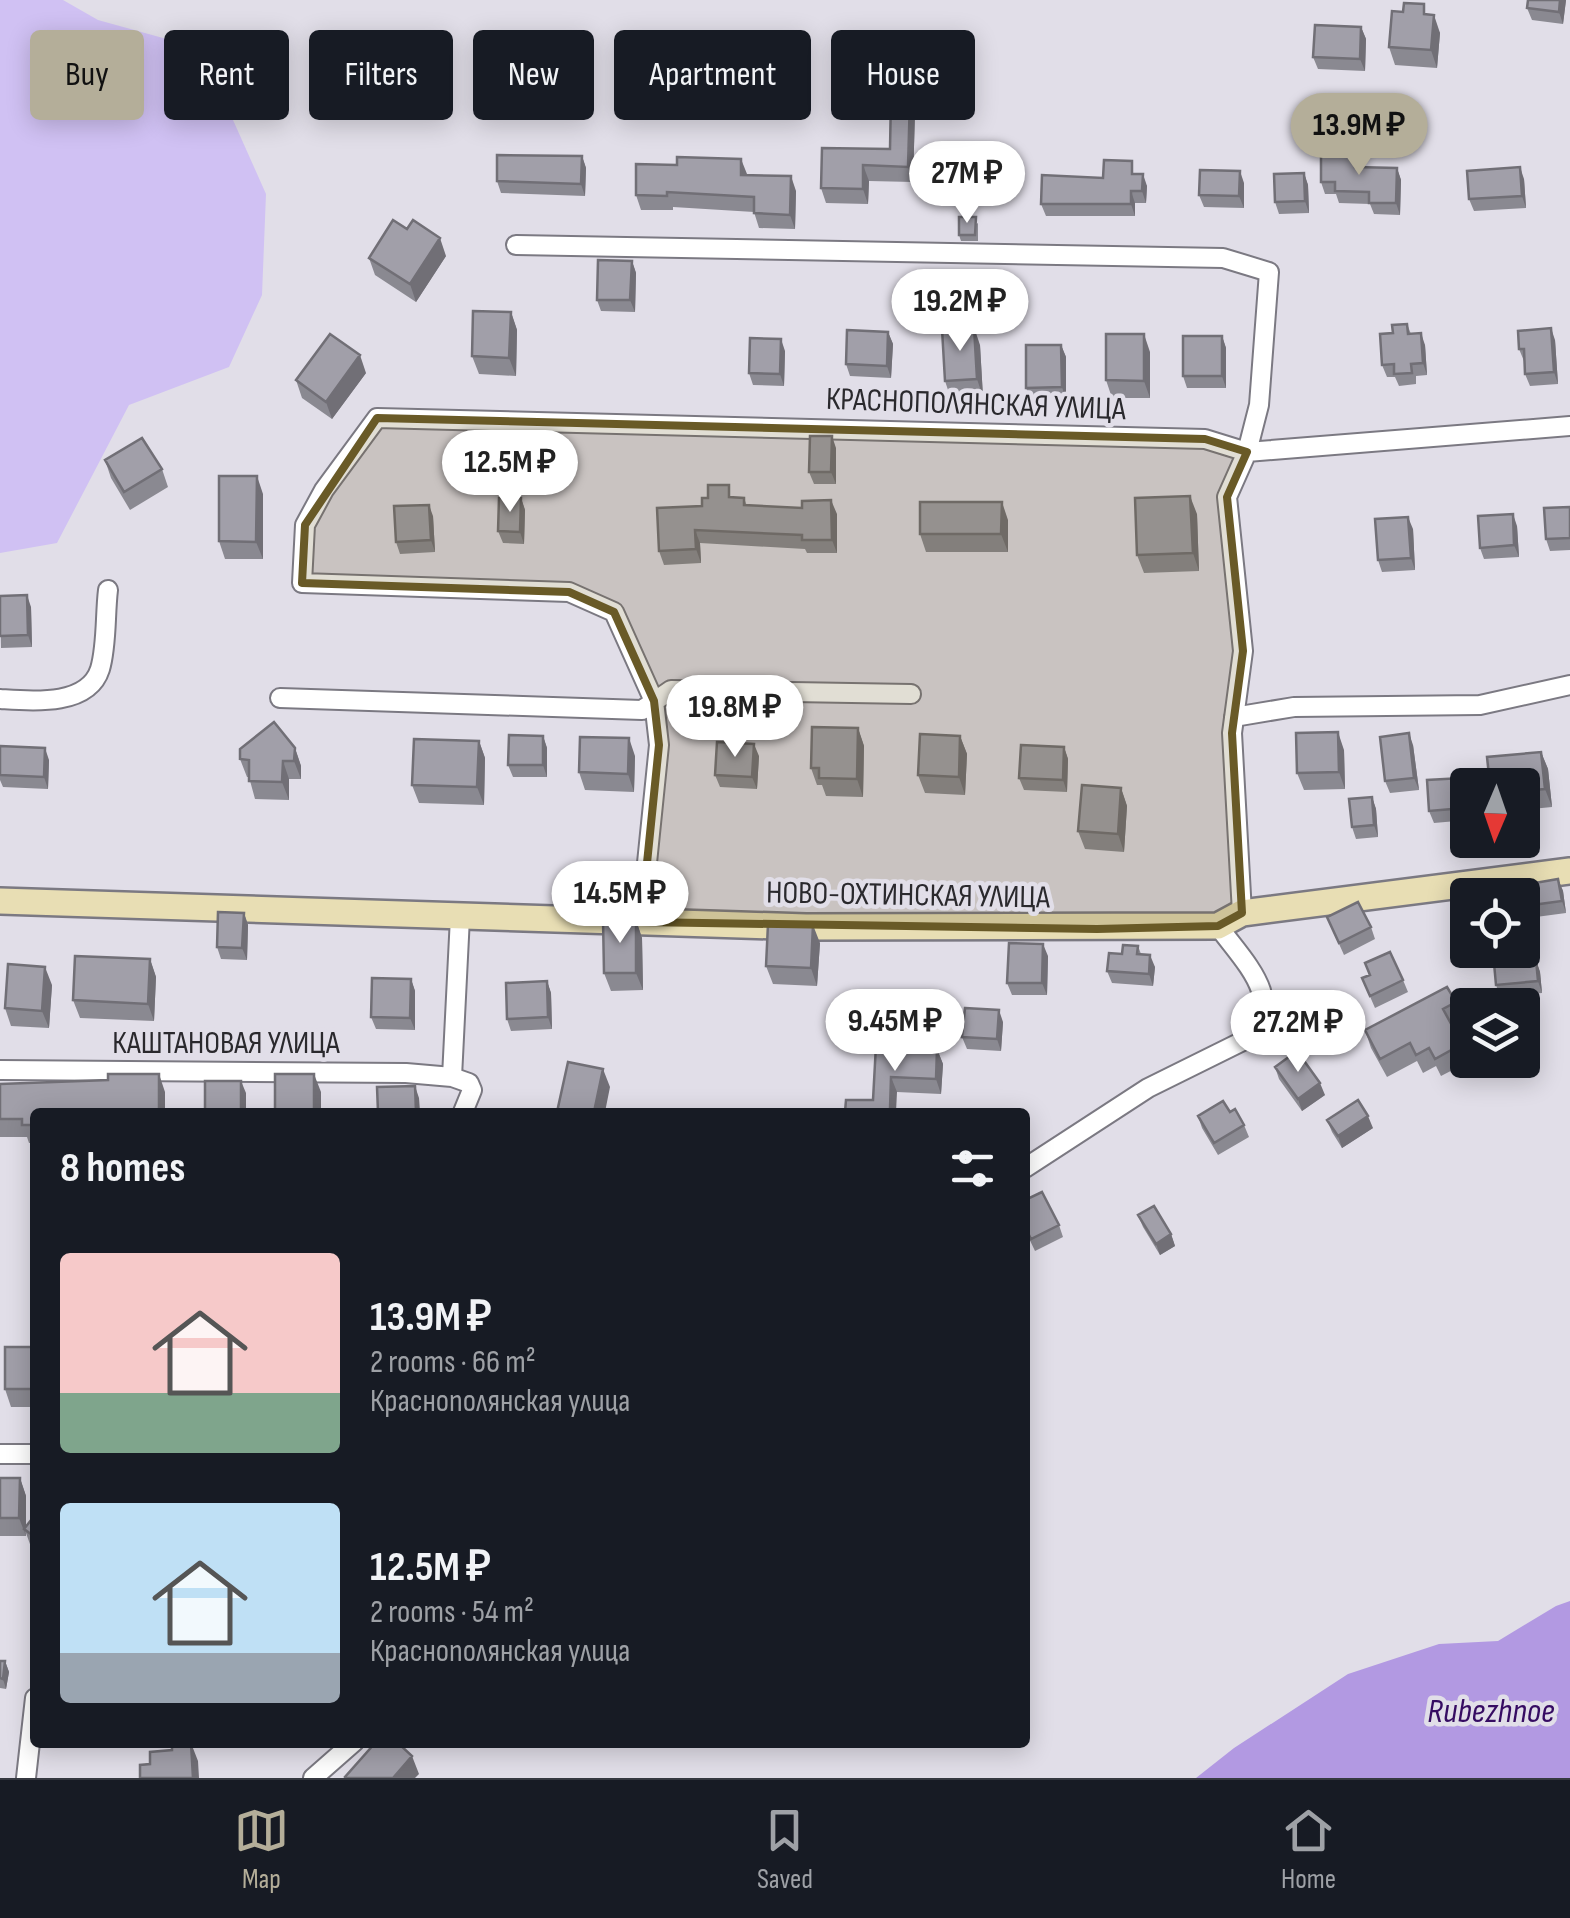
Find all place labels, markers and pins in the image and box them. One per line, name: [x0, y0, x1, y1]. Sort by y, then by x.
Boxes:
pin: 13.9M ₽: [1267, 93, 1451, 178]
pin: 27M ₽: [897, 141, 1037, 226]
pin: 19.2M ₽: [868, 269, 1052, 354]
pin: 12.5M ₽: [418, 430, 602, 515]
pin: 19.8M ₽: [643, 675, 827, 760]
pin: 14.5M ₽: [528, 861, 712, 946]
pin: 9.45M ₽: [803, 989, 987, 1074]
pin: 27.2M ₽: [1206, 990, 1390, 1075]

